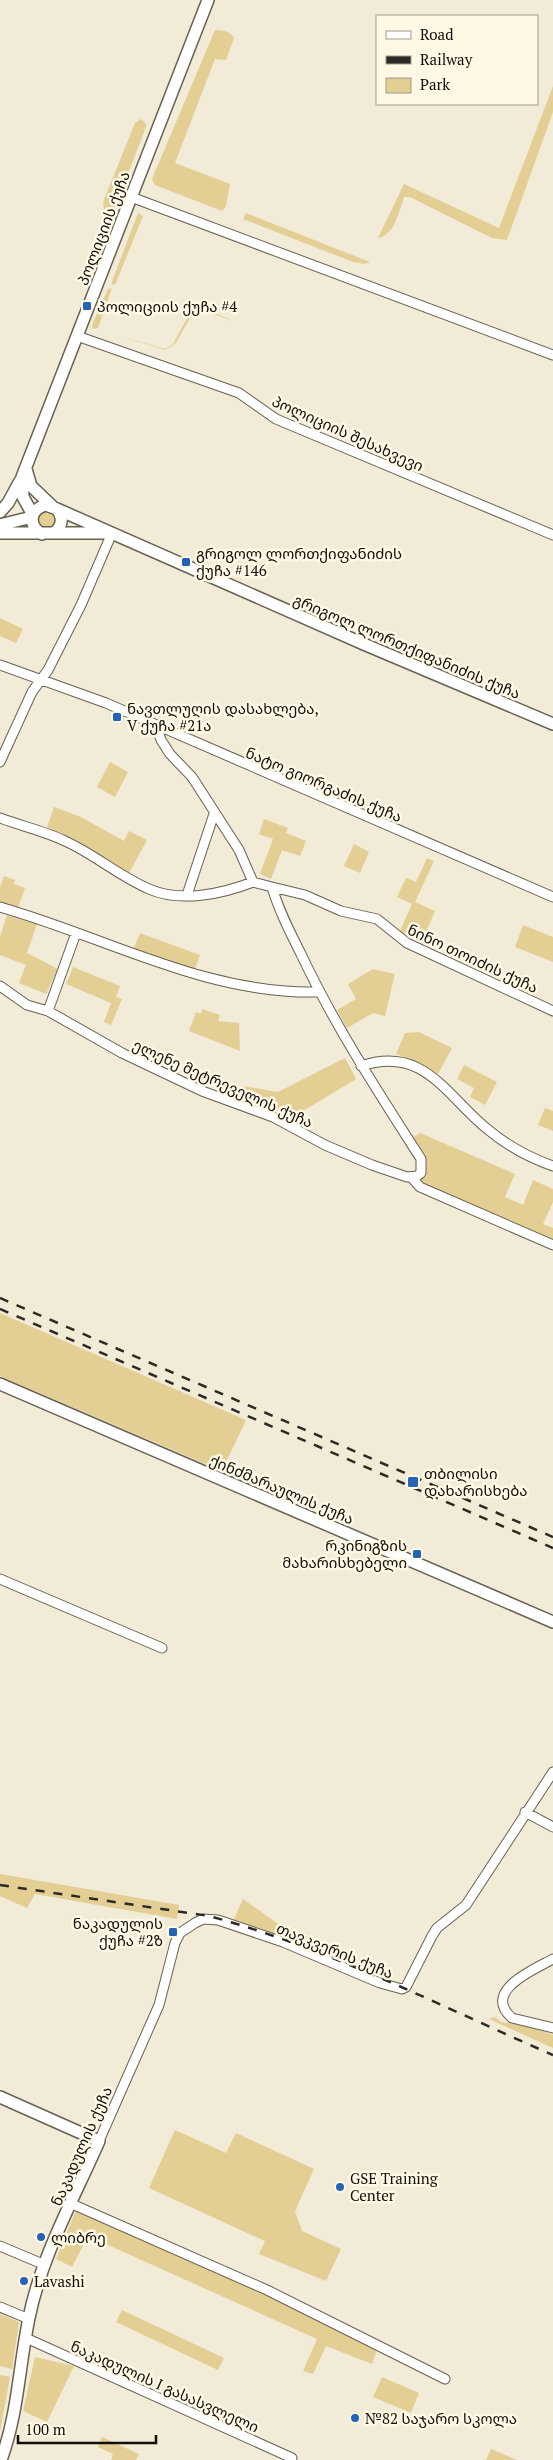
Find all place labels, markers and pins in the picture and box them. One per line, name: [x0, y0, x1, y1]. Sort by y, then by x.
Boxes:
place label: პოლიციის ქუჩა #4: [97, 296, 237, 316]
marker: პოლიციის ქუჩა #4: [81, 300, 93, 312]
place label: გრიგოლ ლორთქიფანიძის ქუჩა #146: [196, 543, 402, 580]
marker: გრიგოლ ლორთქიფანიძის ქუჩა #146: [180, 556, 192, 568]
place label: ნავთლუღის დასახლება, V ქუჩა #21ა: [127, 698, 319, 735]
marker: ნავთლუღის დასახლება, V ქუჩა #21ა: [111, 711, 123, 723]
place label: თბილისი დახარისხება: [424, 1463, 528, 1500]
marker: თბილისი დახარისხება: [406, 1475, 420, 1489]
place label: რკინიგზის მახარისხებელი: [282, 1535, 407, 1572]
marker: რკინიგზის მახარისხებელი: [411, 1548, 423, 1560]
place label: ნაკადულის ქუჩა #2ზ: [73, 1913, 163, 1950]
marker: ნაკადულის ქუჩა #2ზ: [167, 1926, 179, 1938]
place label: GSE Training Center: [350, 2168, 439, 2205]
marker: GSE Training Center: [334, 2181, 346, 2193]
place label: ლიბრე: [51, 2227, 106, 2247]
marker: ლიბრე: [35, 2231, 47, 2243]
place label: Lavashi: [34, 2271, 85, 2291]
marker: Lavashi: [18, 2275, 30, 2287]
place label: №82 საჯარო სკოლა: [365, 2408, 517, 2428]
marker: №82 საჯარო სკოლა: [349, 2412, 361, 2424]

